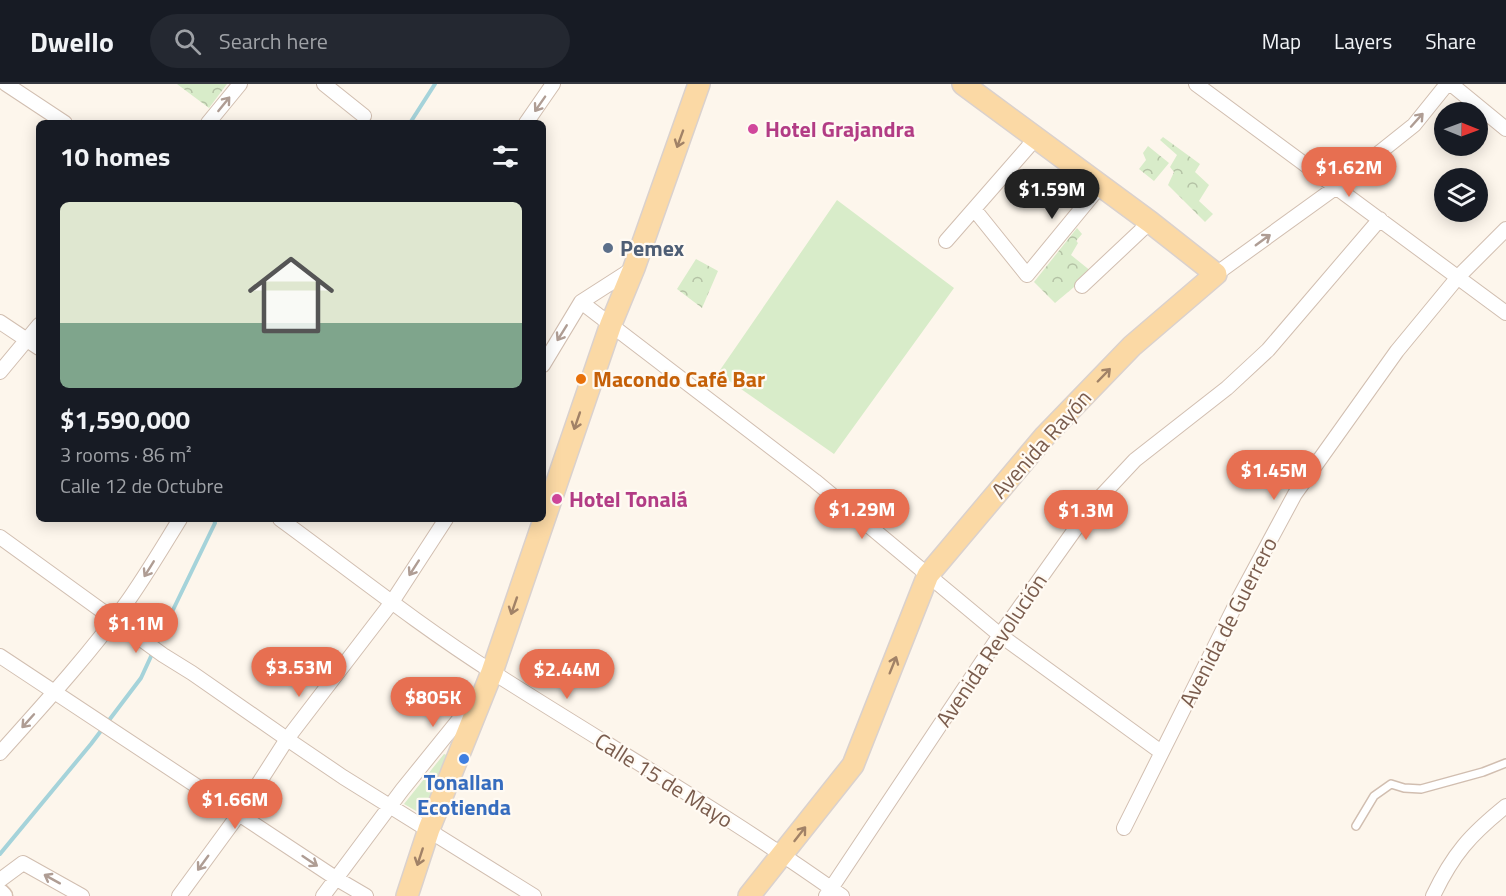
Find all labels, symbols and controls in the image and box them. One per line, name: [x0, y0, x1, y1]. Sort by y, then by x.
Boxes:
search box: [150, 14, 570, 68]
text: Dwello: [30, 20, 114, 63]
text: Search here: [219, 24, 328, 58]
icon: search: [171, 25, 204, 58]
text: Map: [1262, 25, 1301, 57]
text: Layers: [1334, 25, 1392, 57]
text: Share: [1425, 25, 1476, 57]
one-way arrow: [534, 95, 546, 111]
one-way arrow: [217, 96, 230, 112]
north arrow: [1434, 102, 1488, 156]
map controls: [1434, 102, 1488, 222]
place label: Hotel Grajandra: [765, 112, 915, 146]
one-way arrow: [1410, 113, 1424, 128]
marker: Hotel Grajandra: [746, 122, 760, 136]
one-way arrow: [673, 129, 684, 148]
text: 10 homes: [60, 137, 170, 176]
icon: filters: [489, 140, 522, 173]
pin: $1.62M: [1300, 147, 1398, 198]
text: $1.62M: [1315, 151, 1383, 182]
button: layers: [1434, 168, 1488, 222]
pin: $1.59M: [1003, 169, 1101, 220]
text: $1.59M: [1018, 173, 1086, 204]
place label: Pemex: [620, 231, 685, 265]
one-way arrow: [1255, 234, 1271, 246]
icon: home: [237, 241, 345, 349]
marker: Pemex: [601, 241, 615, 255]
one-way arrow: [556, 325, 569, 342]
place label: Macondo Café Bar: [593, 362, 765, 396]
one-way arrow: [1097, 368, 1111, 383]
marker: Macondo Café Bar: [574, 372, 588, 386]
street label: Avenida Rayón: [983, 382, 1099, 506]
text: $1,590,000: [60, 400, 190, 439]
one-way arrow: [571, 411, 582, 430]
text: 3 rooms · 86 m²: [60, 439, 192, 470]
pin: $1.45M: [1225, 450, 1323, 501]
text: $1.45M: [1240, 454, 1308, 485]
text: Calle 12 de Octubre: [60, 470, 223, 501]
place label: Hotel Tonalá: [569, 482, 688, 516]
pin: $1.29M: [813, 489, 911, 540]
pin: $1.3M: [1044, 490, 1128, 541]
marker: Hotel Tonalá: [550, 492, 564, 506]
text: $1.29M: [828, 493, 896, 524]
text: $1.3M: [1058, 494, 1114, 525]
street label: Avenida de Guerrero: [1170, 531, 1286, 713]
one-way arrow: [408, 559, 420, 576]
one-way arrow: [143, 560, 155, 577]
street label: Avenida Revolución: [927, 566, 1055, 734]
one-way arrow: [508, 596, 519, 615]
pin: $1.1M: [94, 603, 178, 654]
text: $1.1M: [108, 607, 164, 638]
pin: $3.53M: [250, 647, 348, 698]
pin: $2.44M: [518, 649, 616, 700]
text: $3.53M: [265, 651, 333, 682]
text: $2.44M: [533, 653, 601, 684]
one-way arrow: [888, 656, 899, 675]
pin: $805K: [391, 677, 475, 728]
text: $805K: [405, 681, 461, 712]
one-way arrow: [21, 714, 35, 729]
street label: Calle 15 de Mayo: [588, 724, 740, 836]
marker: Tonallan Ecotienda: [457, 752, 471, 766]
place label: Tonallan Ecotienda: [417, 765, 511, 824]
pin: $1.66M: [186, 779, 284, 830]
text: $1.66M: [201, 783, 269, 814]
one-way arrow: [793, 827, 806, 843]
one-way arrow: [414, 847, 425, 866]
one-way arrow: [197, 855, 209, 871]
one-way arrow: [301, 855, 318, 867]
one-way arrow: [44, 873, 61, 885]

